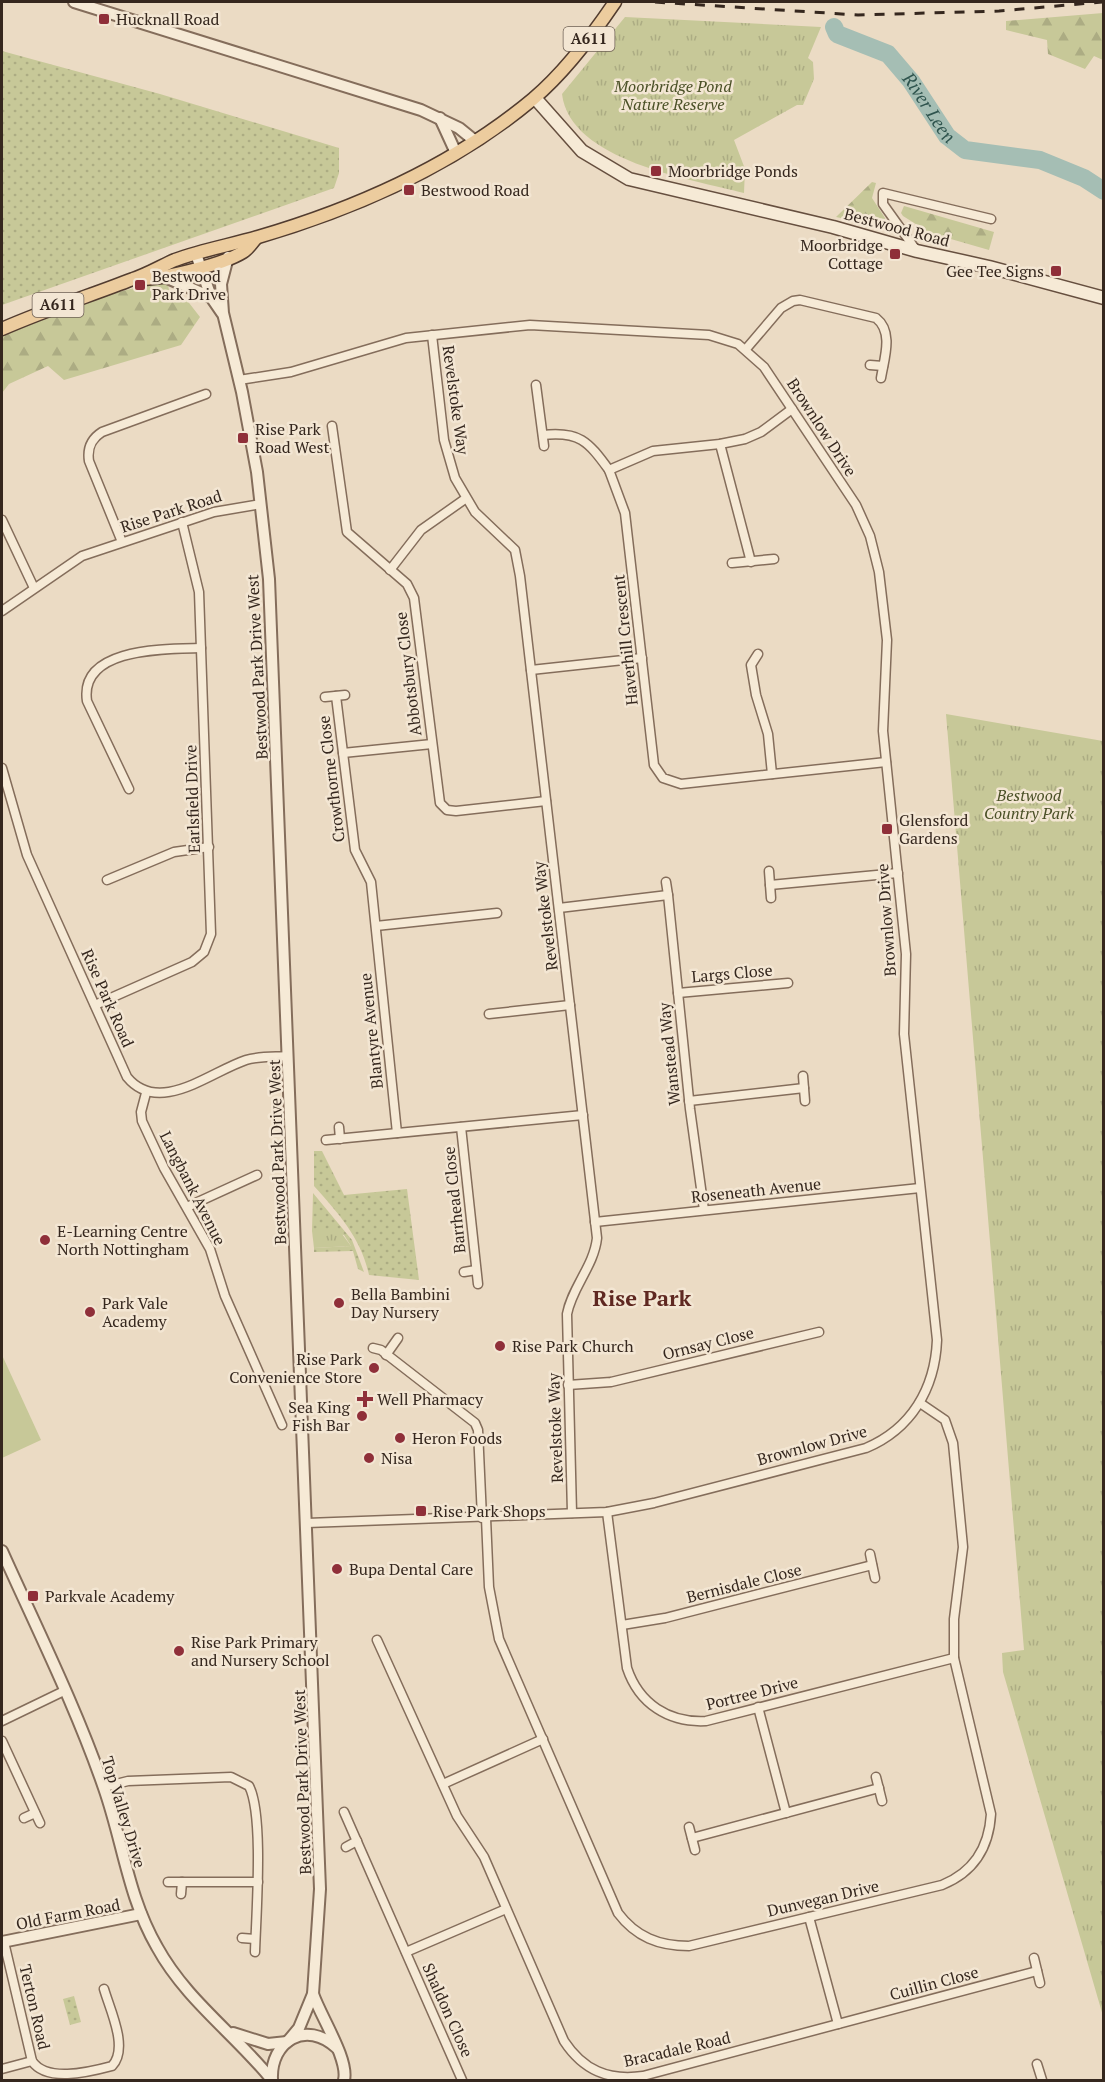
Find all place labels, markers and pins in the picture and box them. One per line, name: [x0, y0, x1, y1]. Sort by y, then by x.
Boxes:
place label: Hucknall Road: [116, 8, 219, 30]
marker: Hucknall Road: [97, 12, 111, 26]
place label: Moorbridge Ponds: [668, 160, 798, 182]
marker: Moorbridge Ponds: [649, 164, 663, 178]
place label: Bestwood Road: [421, 179, 529, 201]
marker: Bestwood Road: [402, 183, 416, 197]
place label: Moorbridge Cottage: [800, 234, 883, 274]
marker: Moorbridge Cottage: [888, 247, 902, 261]
place label: Gee Tee Signs: [946, 260, 1044, 282]
marker: Gee Tee Signs: [1049, 264, 1063, 278]
place label: Bestwood Park Drive: [152, 265, 226, 305]
marker: Bestwood Park Drive: [133, 278, 147, 292]
place label: Rise Park Road West: [255, 418, 329, 458]
marker: Rise Park Road West: [236, 431, 250, 445]
place label: Glensford Gardens: [899, 809, 968, 849]
marker: Glensford Gardens: [880, 822, 894, 836]
place label: E-Learning Centre North Nottingham: [57, 1220, 189, 1260]
marker: E-Learning Centre North Nottingham: [38, 1233, 52, 1247]
place label: Bella Bambini Day Nursery: [351, 1283, 450, 1323]
place label: Park Vale Academy: [102, 1292, 168, 1332]
marker: Bella Bambini Day Nursery: [332, 1296, 346, 1310]
marker: Park Vale Academy: [83, 1305, 97, 1319]
place label: Rise Park Church: [512, 1335, 634, 1357]
marker: Rise Park Church: [493, 1339, 507, 1353]
place label: Rise Park Convenience Store: [229, 1348, 363, 1388]
marker: Rise Park Convenience Store: [367, 1361, 381, 1375]
place label: Well Pharmacy: [377, 1388, 484, 1410]
marker: Well Pharmacy: [358, 1392, 372, 1406]
place label: Sea King Fish Bar: [288, 1396, 351, 1436]
marker: Sea King Fish Bar: [355, 1409, 369, 1423]
place label: Heron Foods: [412, 1427, 502, 1449]
marker: Heron Foods: [393, 1431, 407, 1445]
place label: Nisa: [381, 1447, 413, 1469]
marker: Nisa: [362, 1451, 376, 1465]
place label: Rise Park Shops: [433, 1500, 546, 1522]
marker: Rise Park Shops: [414, 1504, 428, 1518]
place label: Bupa Dental Care: [349, 1558, 473, 1580]
marker: Bupa Dental Care: [330, 1562, 344, 1576]
place label: Parkvale Academy: [45, 1585, 175, 1607]
marker: Parkvale Academy: [26, 1589, 40, 1603]
place label: Rise Park Primary and Nursery School: [191, 1631, 330, 1671]
marker: Rise Park Primary and Nursery School: [172, 1644, 186, 1658]

